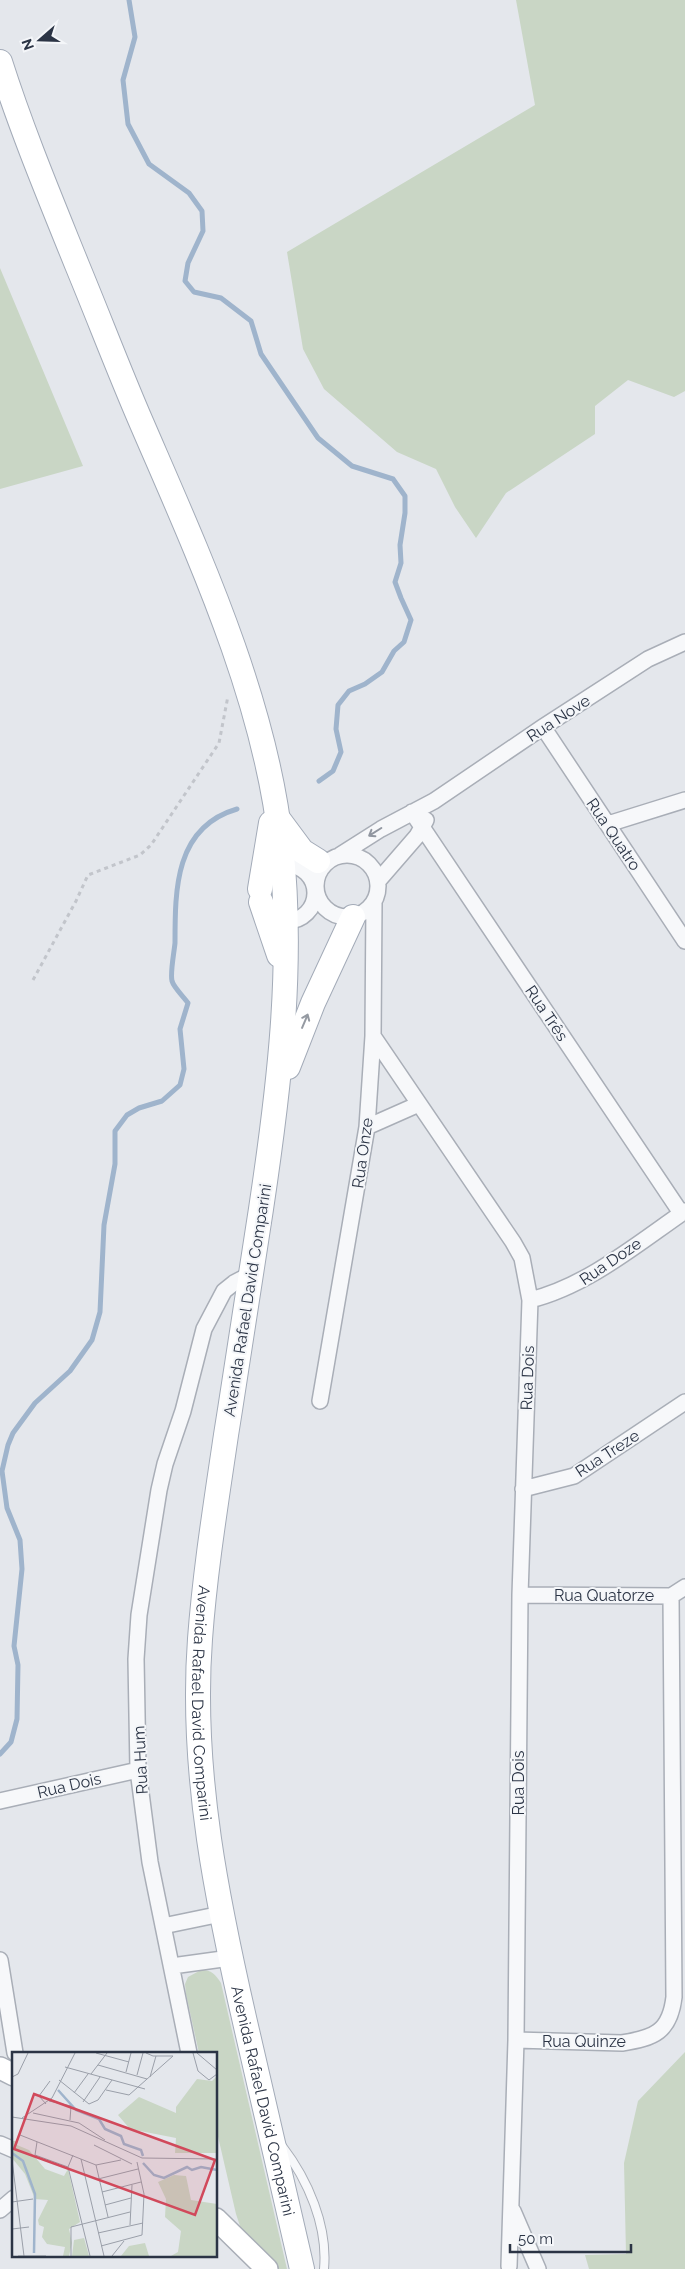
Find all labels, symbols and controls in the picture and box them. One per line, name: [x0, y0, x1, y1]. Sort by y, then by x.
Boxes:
north arrow: [15, 15, 65, 65]
text: N: [18, 37, 37, 52]
street label: Rua Nove: [523, 691, 594, 746]
street label: Rua Quatro: [582, 795, 645, 874]
one-way arrow: [369, 828, 383, 838]
street label: Rua Três: [521, 982, 572, 1045]
one-way arrow: [301, 1014, 311, 1029]
street label: Rua Onze: [348, 1117, 377, 1190]
street label: Avenida Rafael David Comparini: [220, 1182, 275, 1418]
street label: Rua Doze: [576, 1234, 645, 1289]
street label: Rua Dois: [517, 1345, 538, 1411]
street label: Rua Treze: [572, 1426, 643, 1481]
street label: Avenida Rafael David Comparini: [188, 1584, 215, 1822]
street label: Rua Quatorze: [554, 1586, 654, 1605]
street label: Rua Hum: [129, 1725, 152, 1795]
street label: Rua Dois: [509, 1750, 528, 1815]
street label: Rua Dois: [35, 1769, 103, 1802]
street label: Avenida Rafael David Comparini: [227, 1984, 298, 2218]
street label: Rua Quinze: [542, 2032, 626, 2051]
inset map: [12, 2052, 218, 2256]
scale bar: [510, 2222, 631, 2254]
text: 50 m: [518, 2230, 553, 2248]

